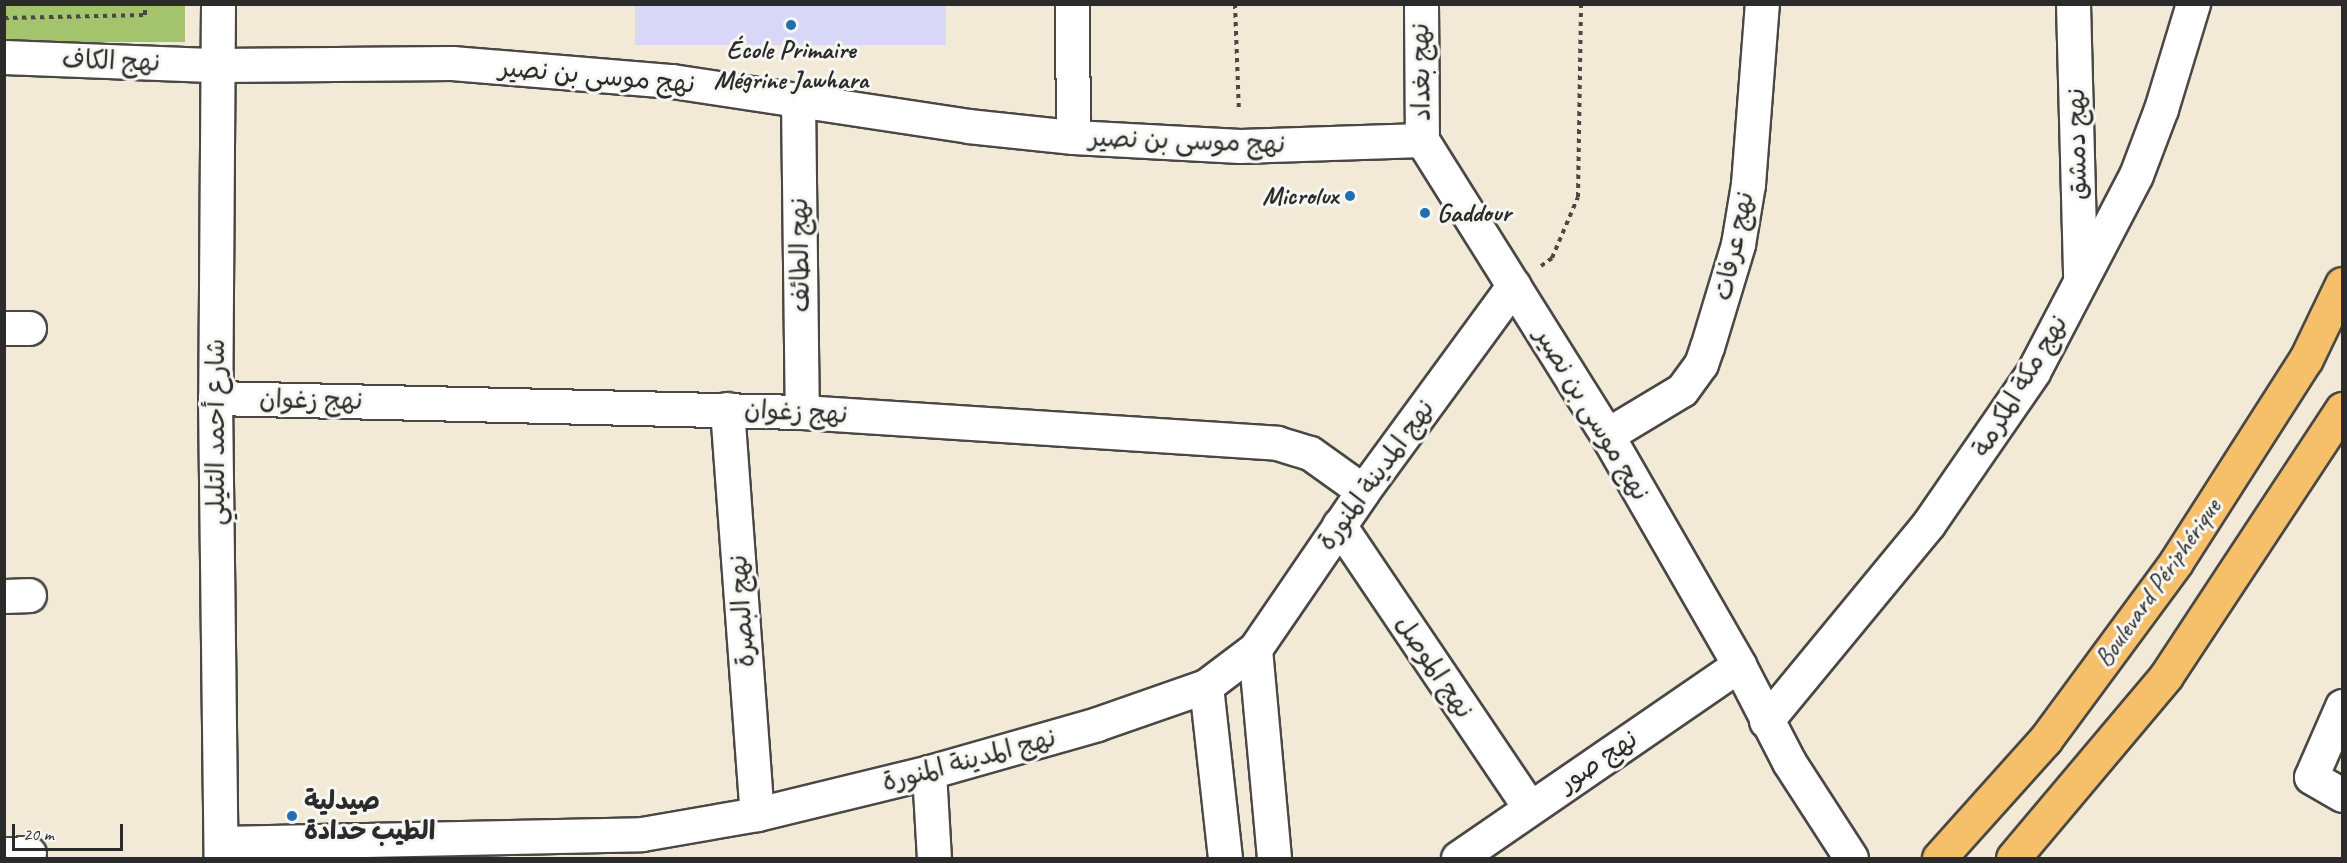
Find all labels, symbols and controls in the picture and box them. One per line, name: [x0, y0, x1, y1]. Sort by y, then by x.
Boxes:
marker: École Primaire Mégrine Jawhara: [784, 18, 798, 32]
street label: نهج بغداد: [1405, 23, 1437, 121]
place label: École Primaire Mégrine Jawhara: [714, 34, 868, 96]
street label: نهج الكاف: [61, 44, 161, 78]
street label: نهج موسى بن نصير: [498, 52, 696, 100]
street label: نهج دمشق: [2060, 88, 2094, 200]
street label: نهج موسى بن نصير: [1088, 122, 1286, 160]
place label: Microlux: [1262, 180, 1338, 212]
marker: Microlux: [1343, 189, 1357, 203]
street label: نهج عرفات: [1707, 189, 1761, 303]
street label: نهج الطائف: [783, 197, 817, 313]
place label: Gaddour: [1437, 197, 1511, 229]
marker: Gaddour: [1418, 206, 1432, 220]
street label: نهج مكة المكرمة: [1966, 310, 2074, 462]
street label: نهج موسى بن نصير: [1528, 322, 1656, 506]
street label: شارع أحمد التليلي: [200, 339, 232, 525]
street label: نهج زغوان: [259, 383, 363, 417]
street label: نهج زغوان: [743, 394, 849, 430]
street label: نهج المدينة المنورة: [1311, 394, 1441, 556]
street label: Boulevard Périphérique: [2088, 493, 2228, 673]
street label: نهج البصرة: [723, 554, 761, 668]
street label: نهج الموصل: [1388, 610, 1480, 724]
street label: نهج المدينة المنورة: [879, 722, 1059, 798]
street label: نهج صور: [1552, 723, 1644, 799]
place label: صيدلية الطيب حدادة: [304, 785, 435, 846]
marker: صيدلية الطيب حدادة: [285, 809, 299, 823]
scale bar: [15, 812, 126, 850]
text: 20 m: [23, 823, 54, 845]

